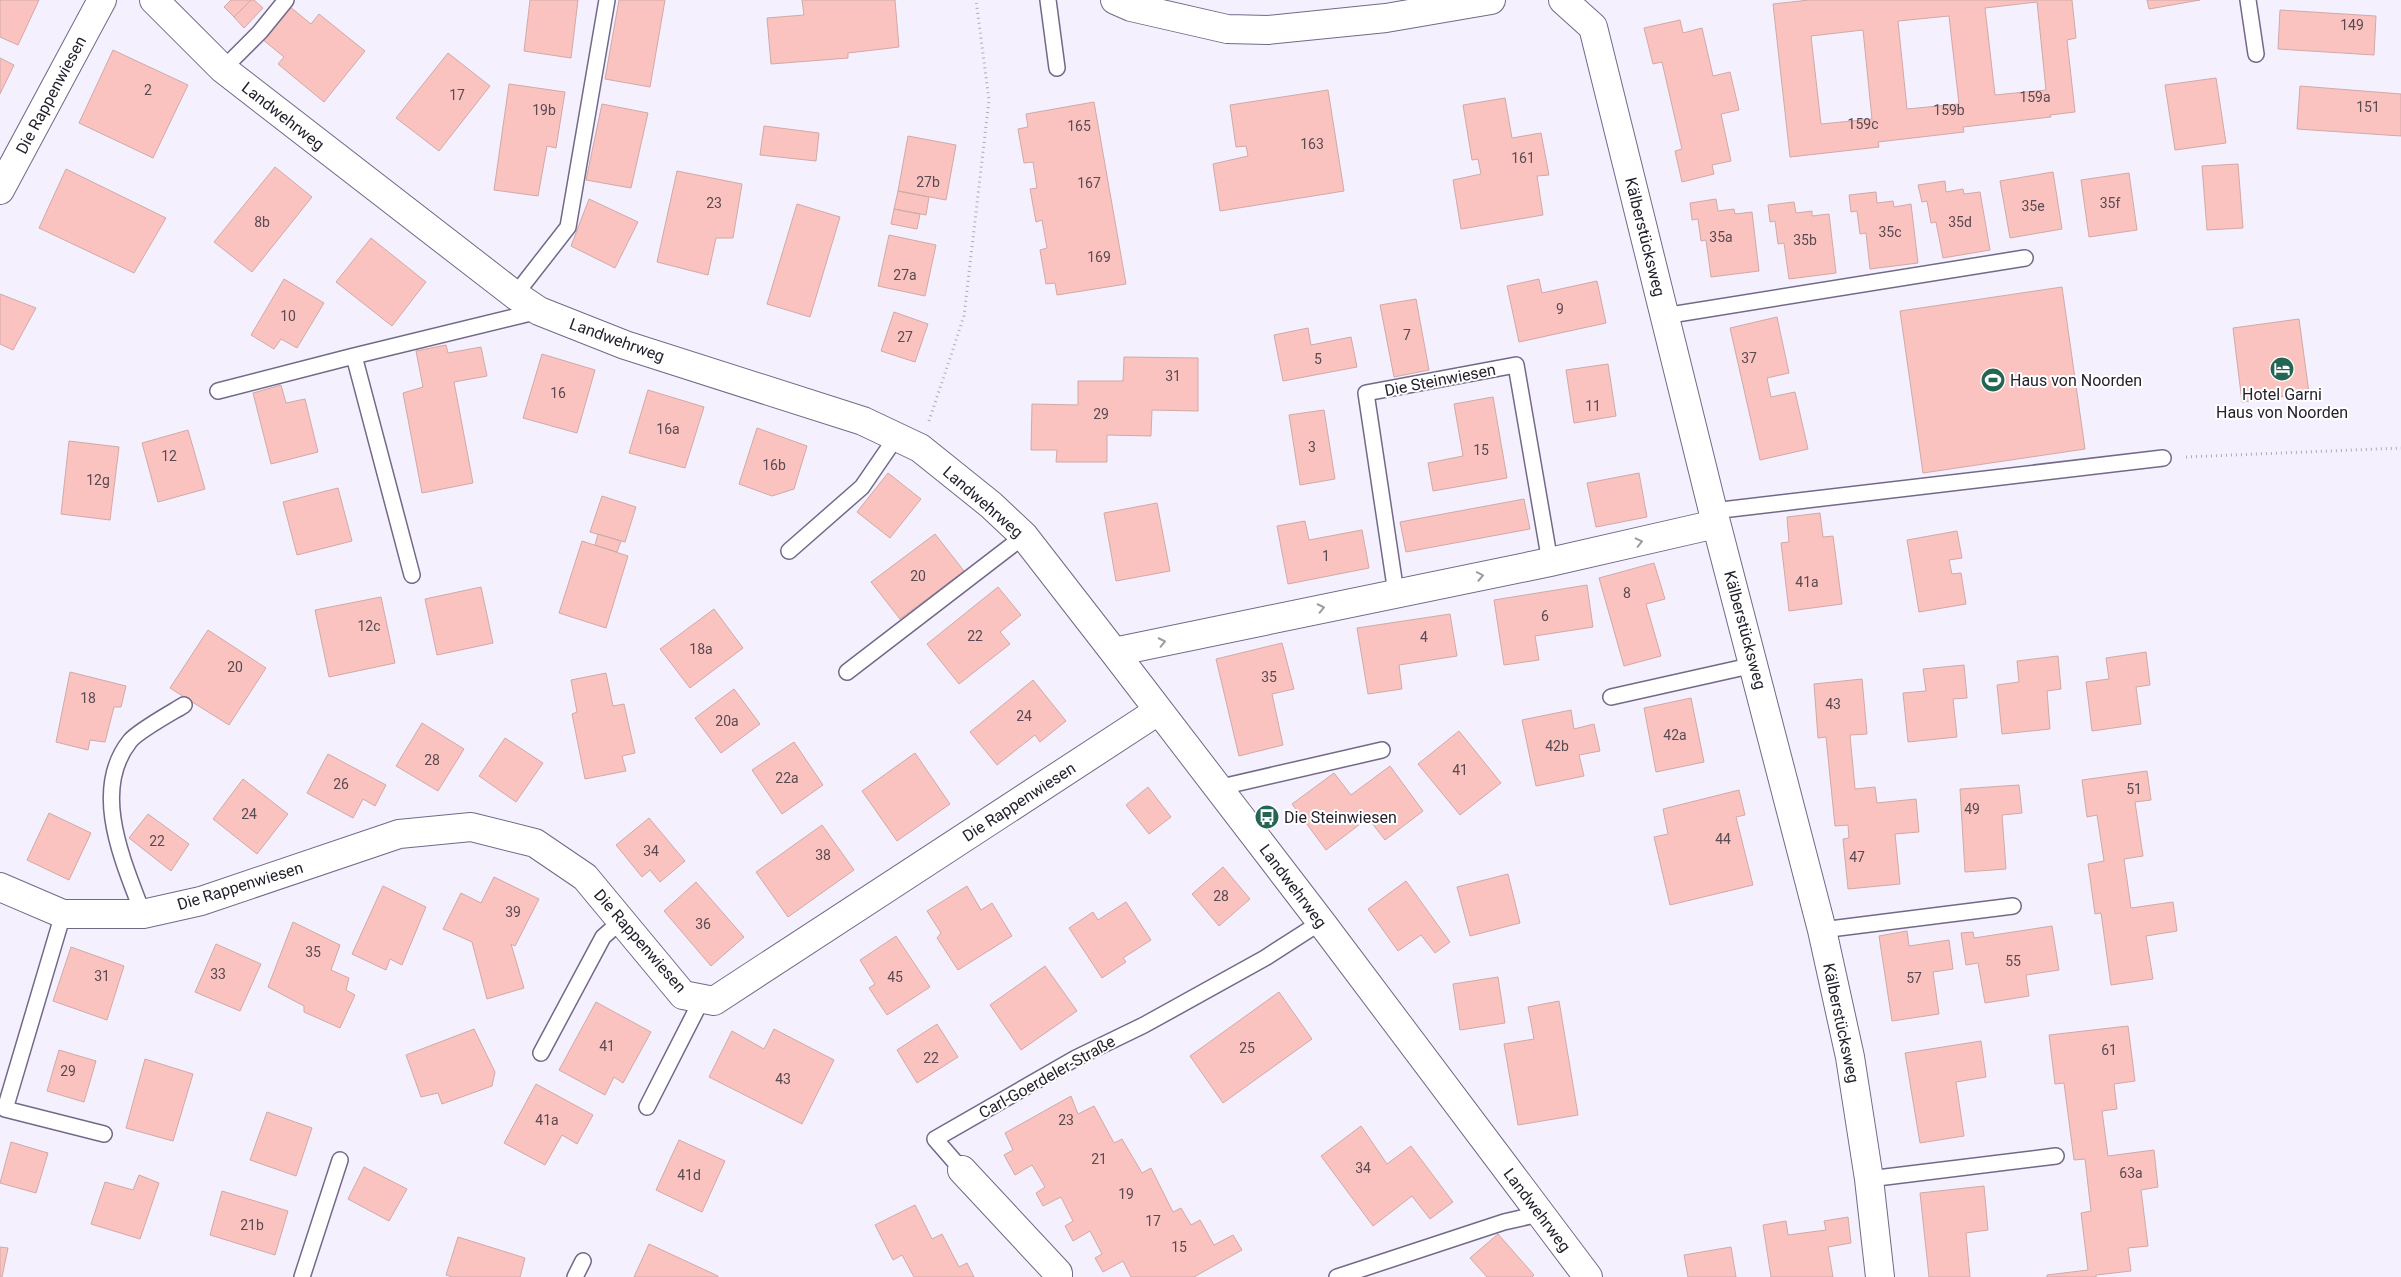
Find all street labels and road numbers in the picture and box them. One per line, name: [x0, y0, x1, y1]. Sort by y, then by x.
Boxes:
street label: Die Rappenwiesen: [12, 33, 90, 157]
street label: Landwehrweg: [238, 78, 328, 154]
street label: Kälberstücksweg: [1621, 175, 1669, 299]
street label: Landwehrweg: [567, 314, 667, 366]
street label: Die Steinwiesen: [1383, 360, 1497, 400]
street label: Landwehrweg: [939, 462, 1027, 542]
street label: Kälberstücksweg: [1720, 569, 1770, 691]
street label: Die Rappenwiesen: [959, 758, 1079, 846]
street label: Landwehrweg: [1255, 841, 1331, 931]
street label: Die Rappenwiesen: [175, 858, 305, 914]
street label: Die Rappenwiesen: [590, 885, 690, 997]
street label: Kälberstücksweg: [1819, 961, 1863, 1085]
street label: Carl-Goerdeler-Straße: [976, 1032, 1118, 1122]
street label: Landwehrweg: [1499, 1165, 1575, 1255]

